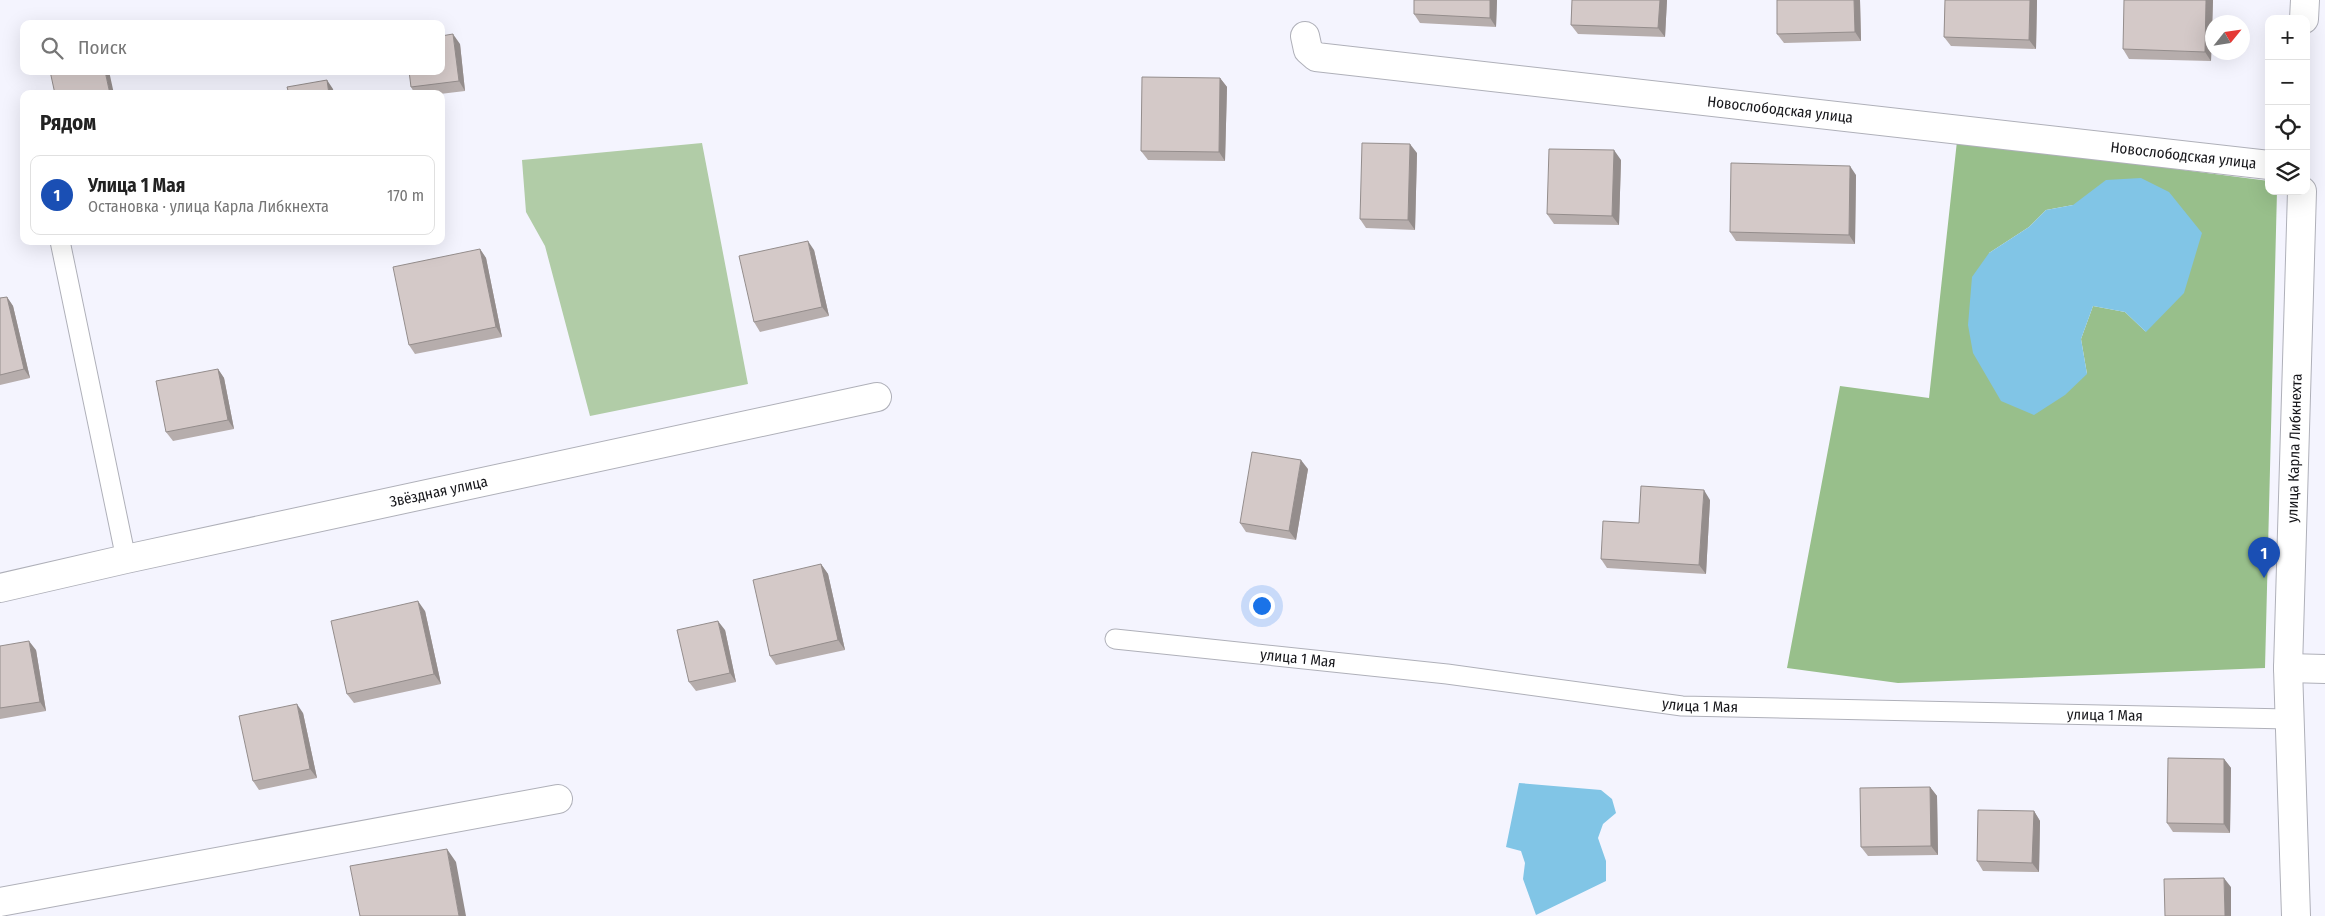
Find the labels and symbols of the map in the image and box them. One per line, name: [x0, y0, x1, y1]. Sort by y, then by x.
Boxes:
north arrow: [2205, 15, 2250, 60]
street label: Новослободская улица: [1706, 92, 1854, 127]
street label: Новослободская улица: [2110, 138, 2257, 173]
street label: улица Карла Либкнехта: [2283, 373, 2306, 523]
street label: Звёздная улица: [388, 472, 489, 511]
pin: 1: [2248, 537, 2280, 578]
your location: [1249, 593, 1275, 619]
street label: улица 1 Мая: [1259, 645, 1337, 671]
street label: улица 1 Мая: [1661, 694, 1738, 716]
street label: улица 1 Мая: [2067, 705, 2143, 725]

